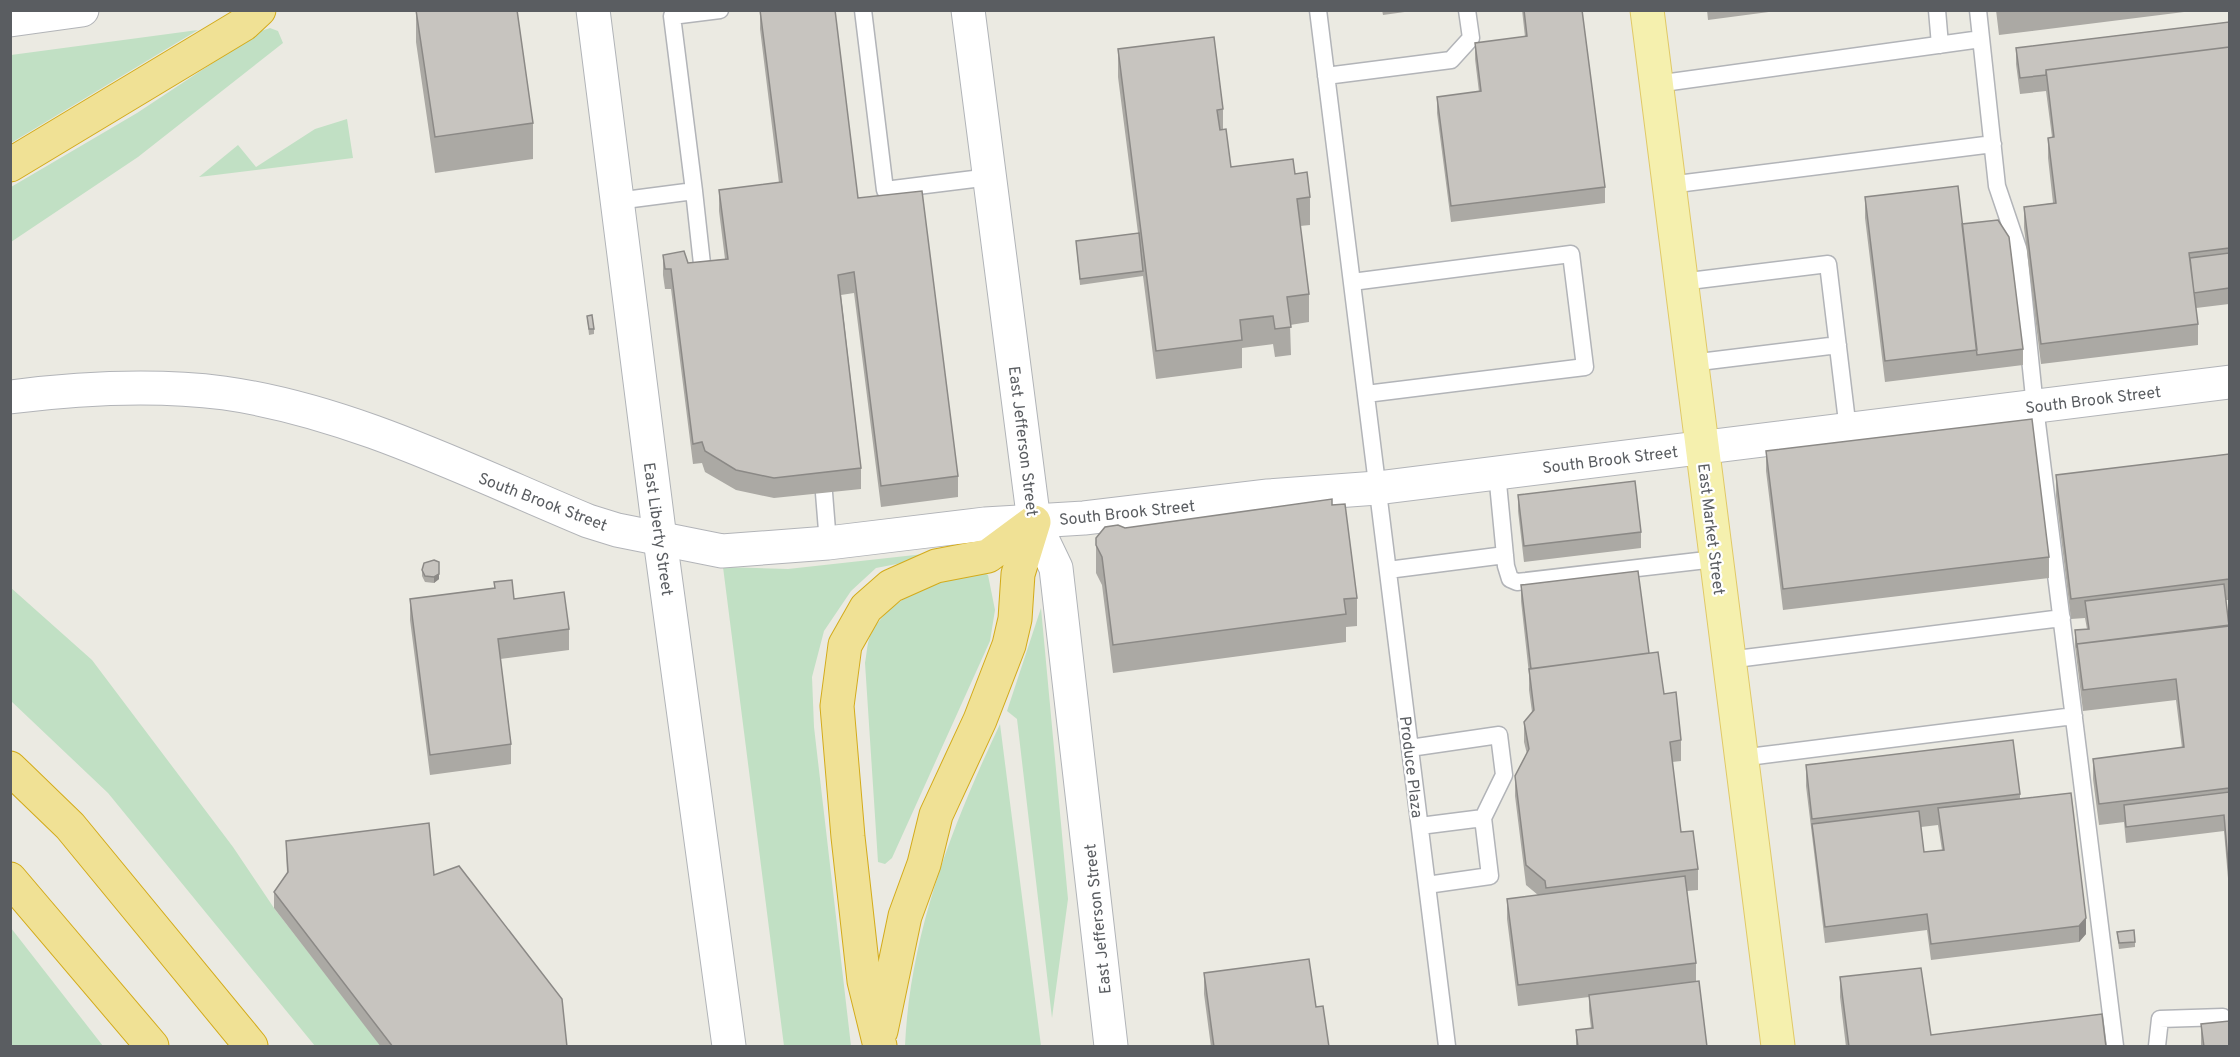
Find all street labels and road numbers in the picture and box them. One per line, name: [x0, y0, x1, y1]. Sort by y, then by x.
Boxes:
street label: East Jefferson Street: [1003, 365, 1041, 517]
street label: South Brook Street: [2024, 383, 2162, 419]
street label: South Brook Street: [1541, 443, 1679, 479]
street label: East Liberty Street: [638, 461, 676, 597]
street label: East Market Street: [1692, 462, 1728, 596]
street label: South Brook Street: [475, 469, 610, 537]
street label: South Brook Street: [1058, 497, 1196, 531]
street label: Produce Plaza: [1394, 715, 1426, 819]
street label: East Jefferson Street: [1081, 843, 1117, 995]

